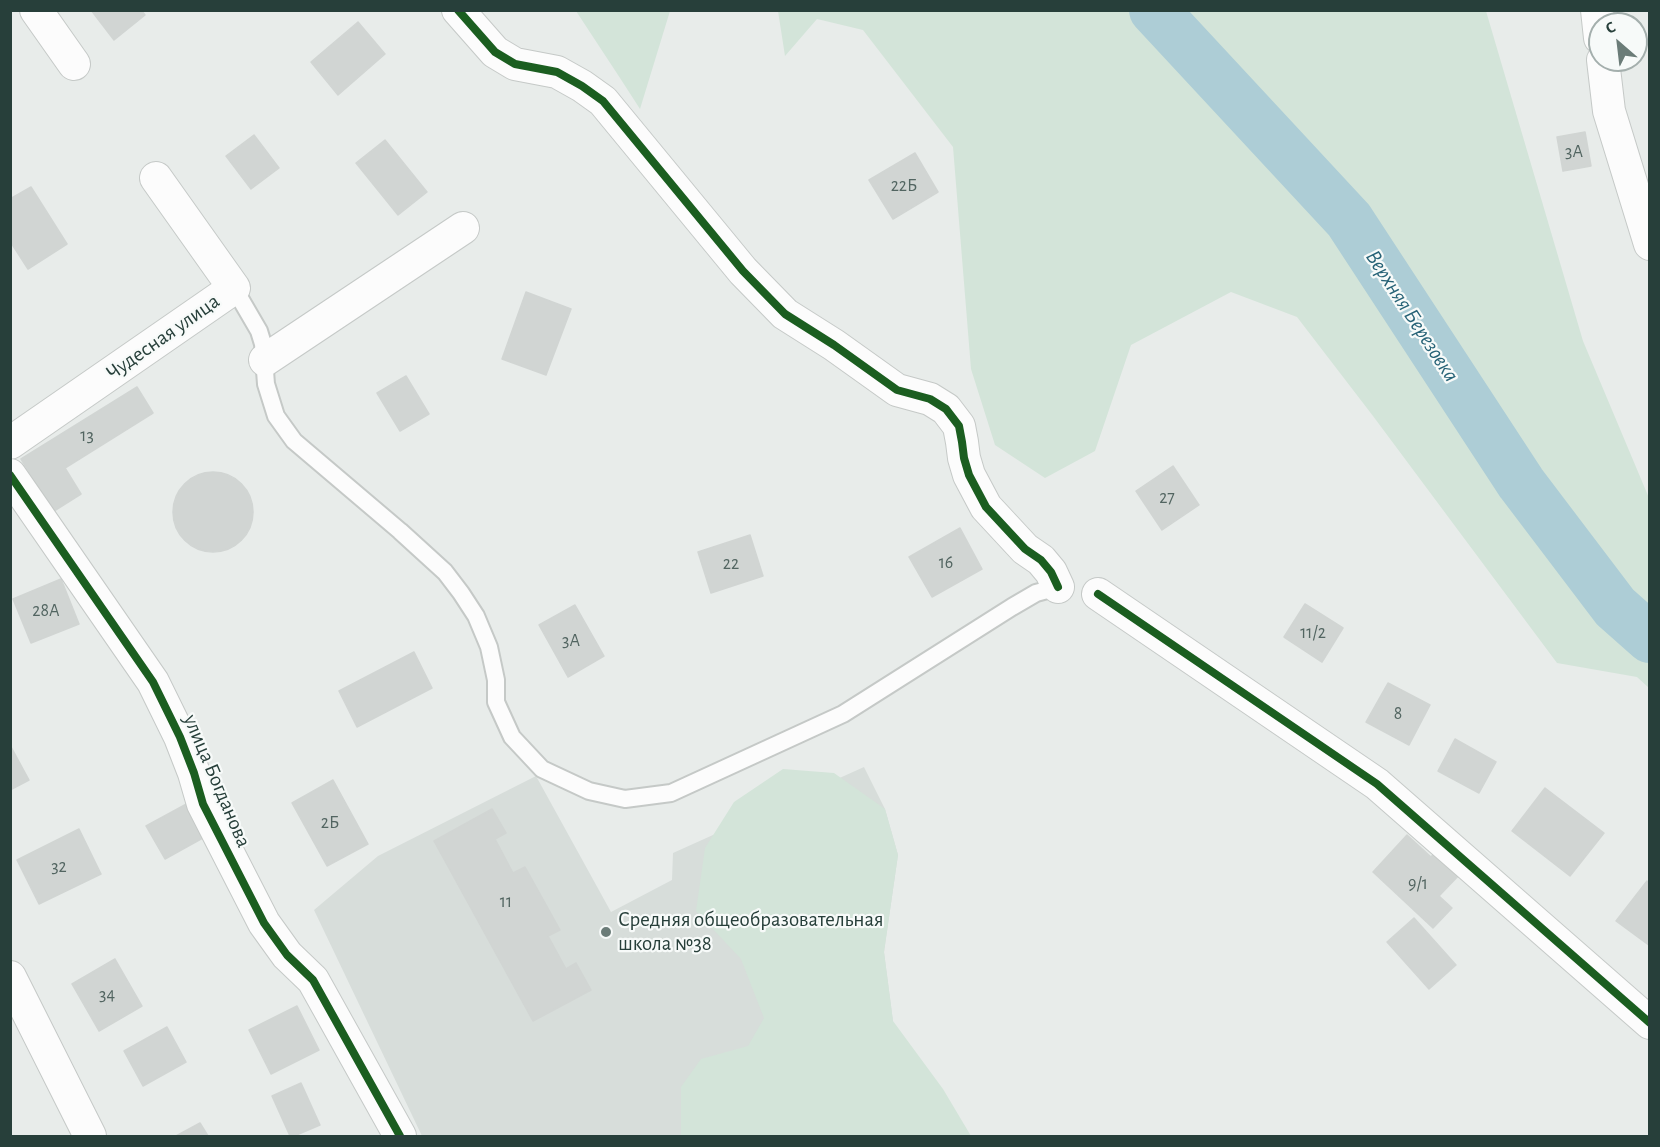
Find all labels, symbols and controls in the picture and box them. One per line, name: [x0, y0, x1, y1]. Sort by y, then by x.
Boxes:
north arrow: [1588, 12, 1648, 72]
text: С: [1603, 19, 1618, 37]
house number: 3А: [1565, 141, 1583, 163]
house number: 22Б: [891, 175, 917, 197]
water label: Верхняя Березовка: [1360, 245, 1464, 387]
street label: Чудесная улица: [101, 289, 225, 385]
house number: 13: [80, 425, 94, 447]
house number: 27: [1159, 487, 1175, 509]
house number: 16: [939, 552, 953, 574]
house number: 22: [723, 553, 739, 575]
house number: 28А: [32, 600, 60, 622]
house number: 11/2: [1300, 622, 1326, 644]
house number: 3А: [562, 630, 580, 652]
house number: 8: [1394, 703, 1402, 725]
street label: улица Богданова: [178, 711, 256, 851]
house number: 2Б: [321, 812, 339, 834]
house number: 32: [51, 856, 67, 878]
house number: 9/1: [1408, 873, 1428, 895]
house number: 11: [500, 891, 512, 913]
place label: Средняя общеобразовательная школа №38: [618, 907, 884, 957]
marker: Средняя общеобразовательная школа №38: [599, 925, 613, 939]
house number: 34: [99, 984, 115, 1006]

